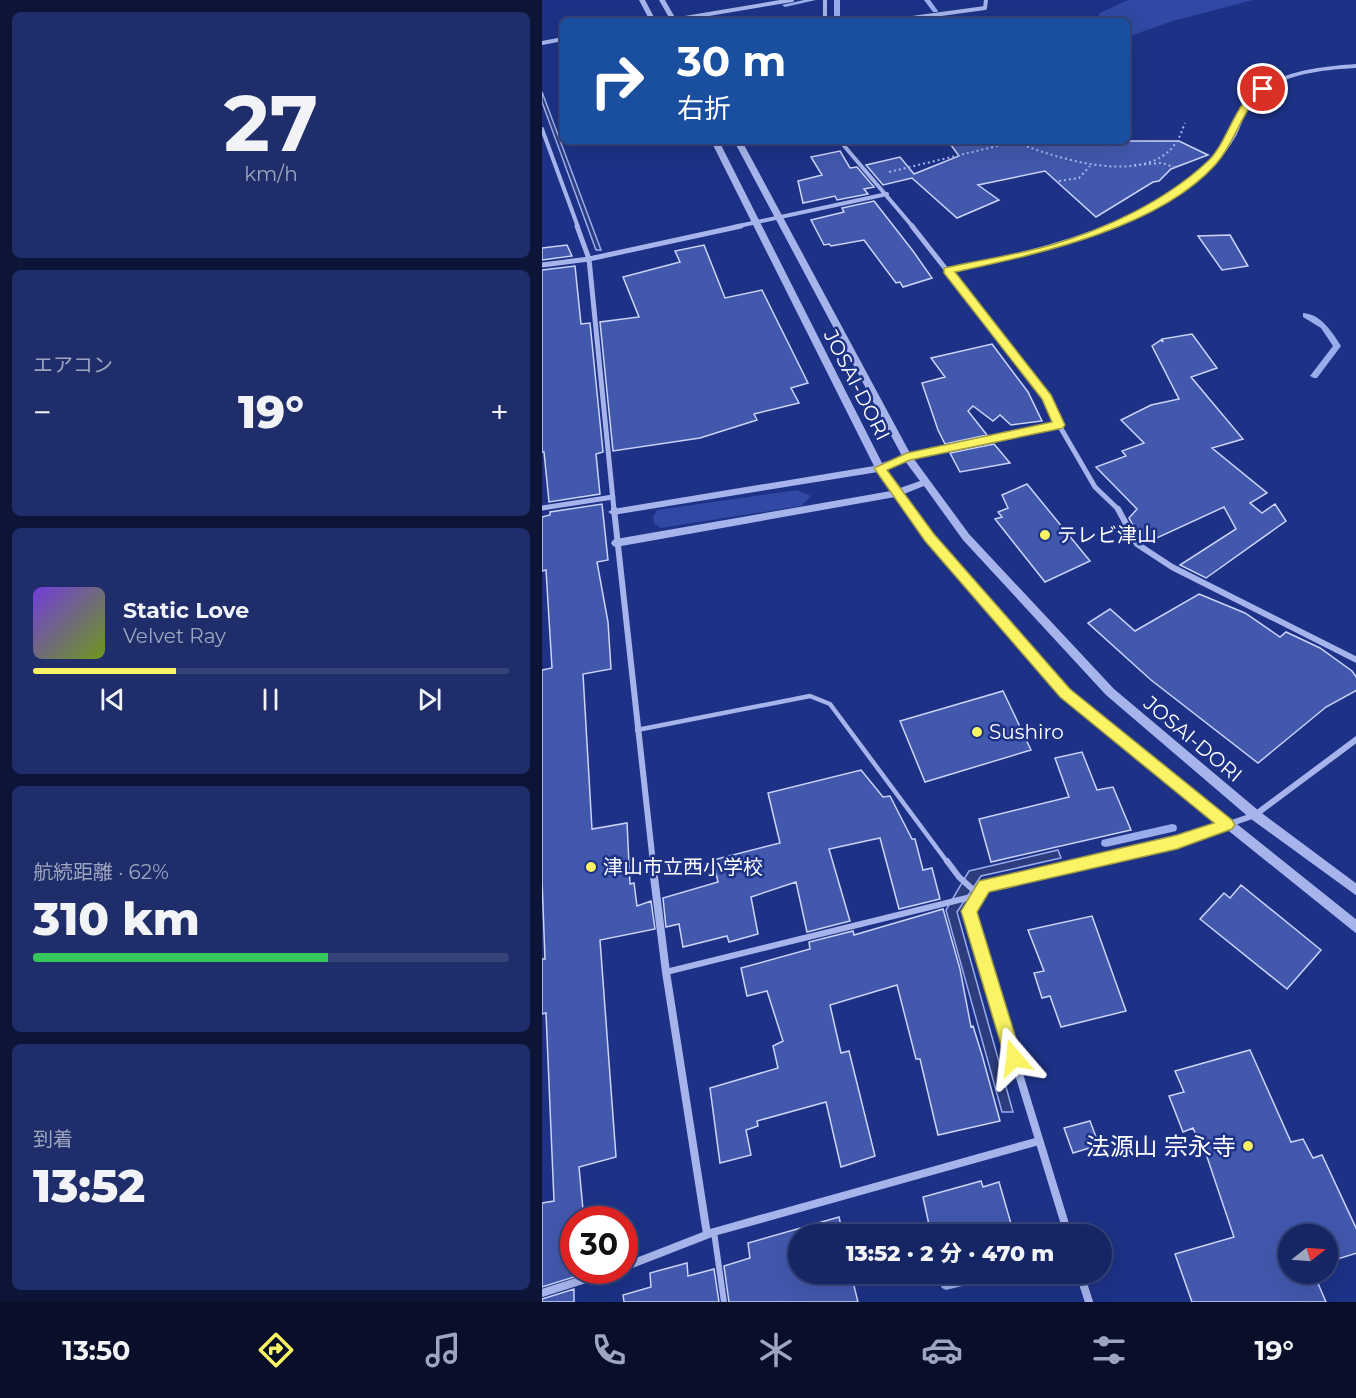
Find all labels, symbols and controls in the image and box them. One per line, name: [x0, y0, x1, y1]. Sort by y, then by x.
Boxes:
text: 30 m: [677, 35, 786, 87]
icon: right: [578, 42, 656, 120]
pin: [1237, 63, 1288, 114]
icon: arrive: [1246, 72, 1279, 105]
text: 27: [224, 75, 318, 171]
text: 右折: [677, 92, 731, 125]
text: km/h: [244, 162, 298, 186]
street label: JOSAI-DORI: [818, 325, 895, 444]
text: エアコン: [33, 353, 113, 377]
text: 19°: [238, 384, 304, 439]
text: −: [33, 392, 52, 432]
text: +: [490, 392, 509, 432]
place label: テレビ津山: [1057, 523, 1157, 547]
marker: テレビ津山: [1038, 528, 1052, 542]
text: Static Love: [123, 597, 249, 624]
text: Velvet Ray: [123, 624, 226, 648]
icon: previous: [96, 683, 129, 716]
icon: pause: [254, 683, 287, 716]
icon: next: [413, 683, 446, 716]
street label: JOSAI-DORI: [1138, 690, 1247, 787]
place label: Sushiro: [989, 720, 1064, 744]
marker: Sushiro: [970, 725, 984, 739]
place label: 津山市立西小学校: [603, 855, 763, 879]
text: 航続距離 · 62%: [33, 860, 169, 884]
marker: 津山市立西小学校: [584, 860, 598, 874]
text: 310 km: [33, 891, 200, 946]
position arrow: [982, 1026, 1046, 1090]
text: 到着: [33, 1127, 73, 1151]
place label: 法源山 宗永寺: [1086, 1132, 1236, 1161]
marker: 法源山 宗永寺: [1241, 1139, 1255, 1153]
text: 13:52: [33, 1158, 145, 1213]
speed limit sign: 30: [560, 1206, 638, 1284]
north arrow: [1278, 1224, 1338, 1284]
map controls: [1278, 1224, 1338, 1284]
text: 13:52 · 2 分 · 470 m: [846, 1240, 1054, 1267]
icon: directions: [255, 1329, 297, 1371]
icon: music: [422, 1329, 464, 1371]
icon: phone: [588, 1329, 630, 1371]
icon: climate: [755, 1329, 797, 1371]
icon: car: [921, 1329, 963, 1371]
icon: filters: [1088, 1329, 1130, 1371]
text: 13:50: [62, 1334, 130, 1367]
text: 19°: [1255, 1334, 1294, 1367]

